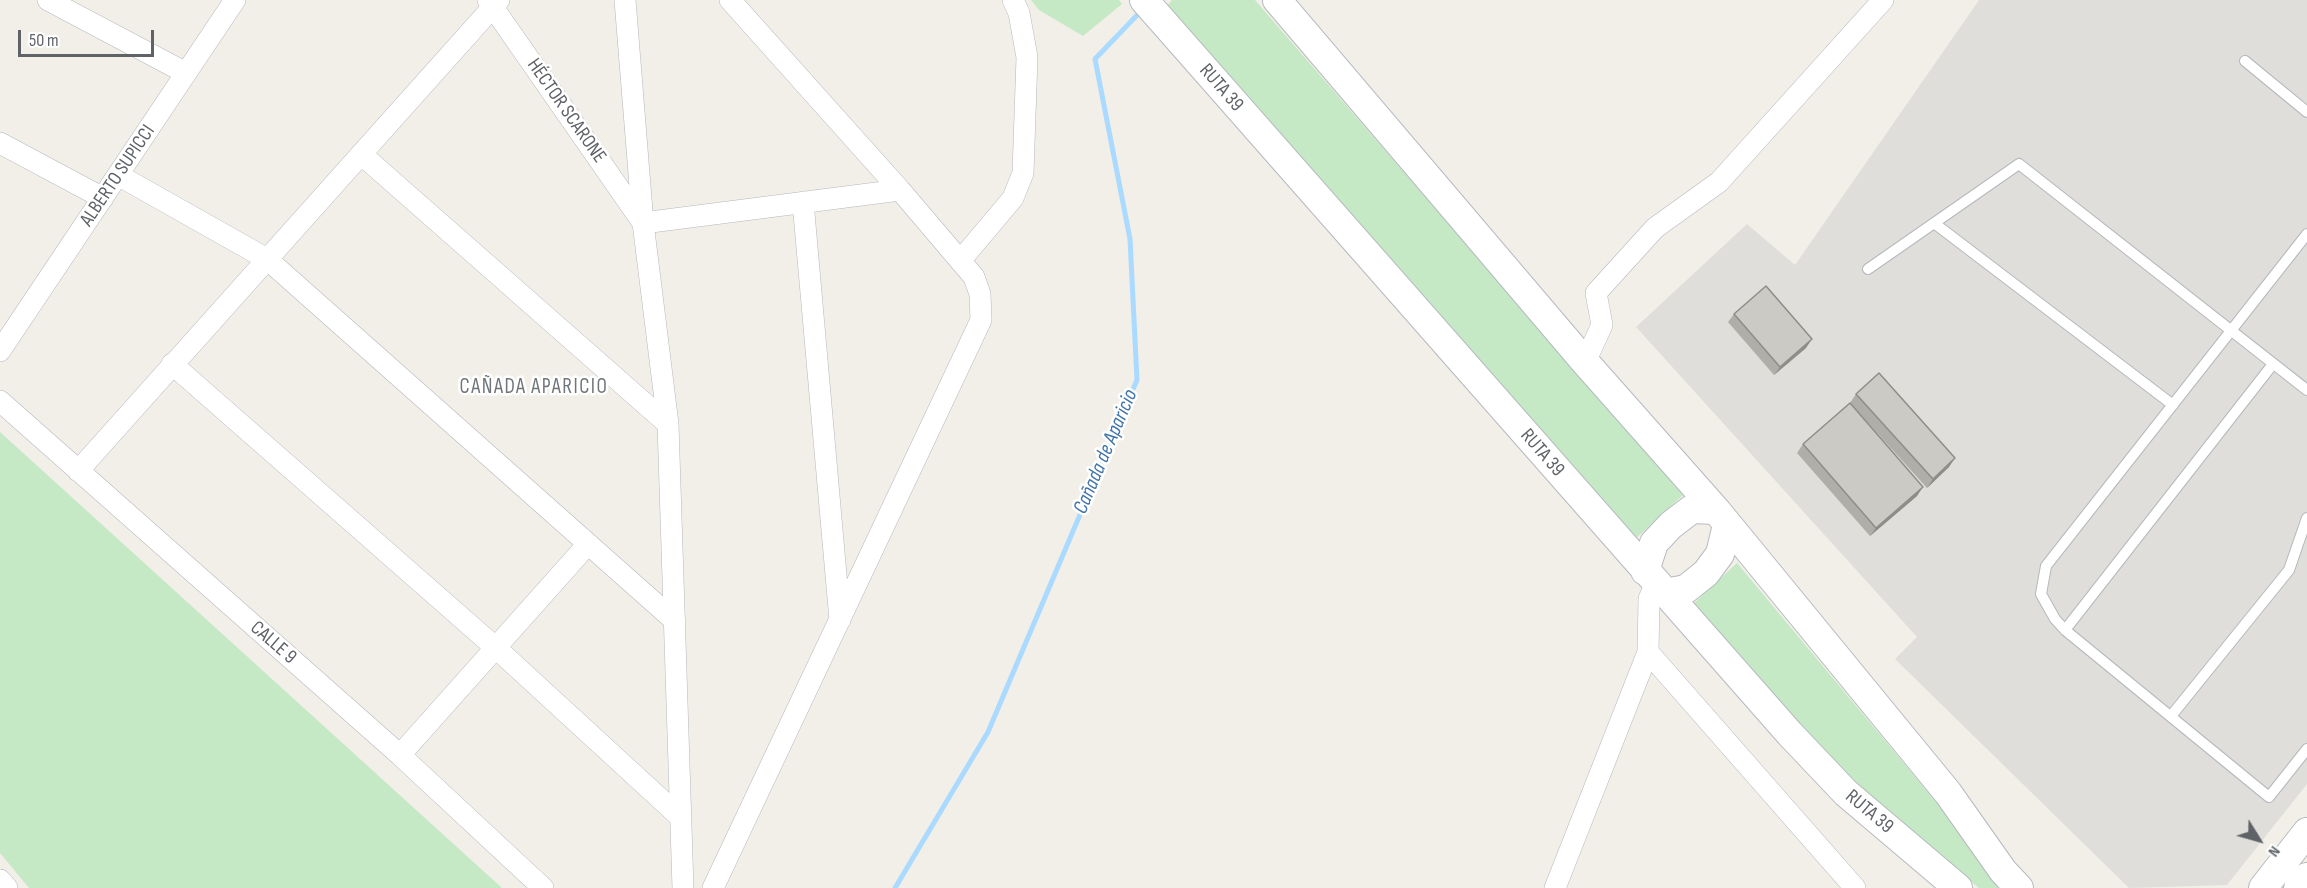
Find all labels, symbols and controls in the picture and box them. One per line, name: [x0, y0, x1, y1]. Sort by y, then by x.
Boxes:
scale bar: [21, 18, 158, 56]
text: 50 m: [29, 30, 59, 51]
street label: HÉCTOR SCARONE: [521, 54, 611, 168]
street label: RUTA 39: [1194, 59, 1248, 117]
street label: ALBERTO SUPICCI: [75, 121, 161, 231]
district label: CAÑADA APARICIO: [460, 375, 608, 401]
water label: Cañada de Aparicio: [1068, 386, 1144, 518]
street label: RUTA 39: [1515, 424, 1569, 482]
street label: CALLE 9: [245, 616, 301, 670]
street label: RUTA 39: [1840, 785, 1898, 839]
north arrow: [2229, 810, 2289, 870]
text: N: [2264, 842, 2284, 860]

